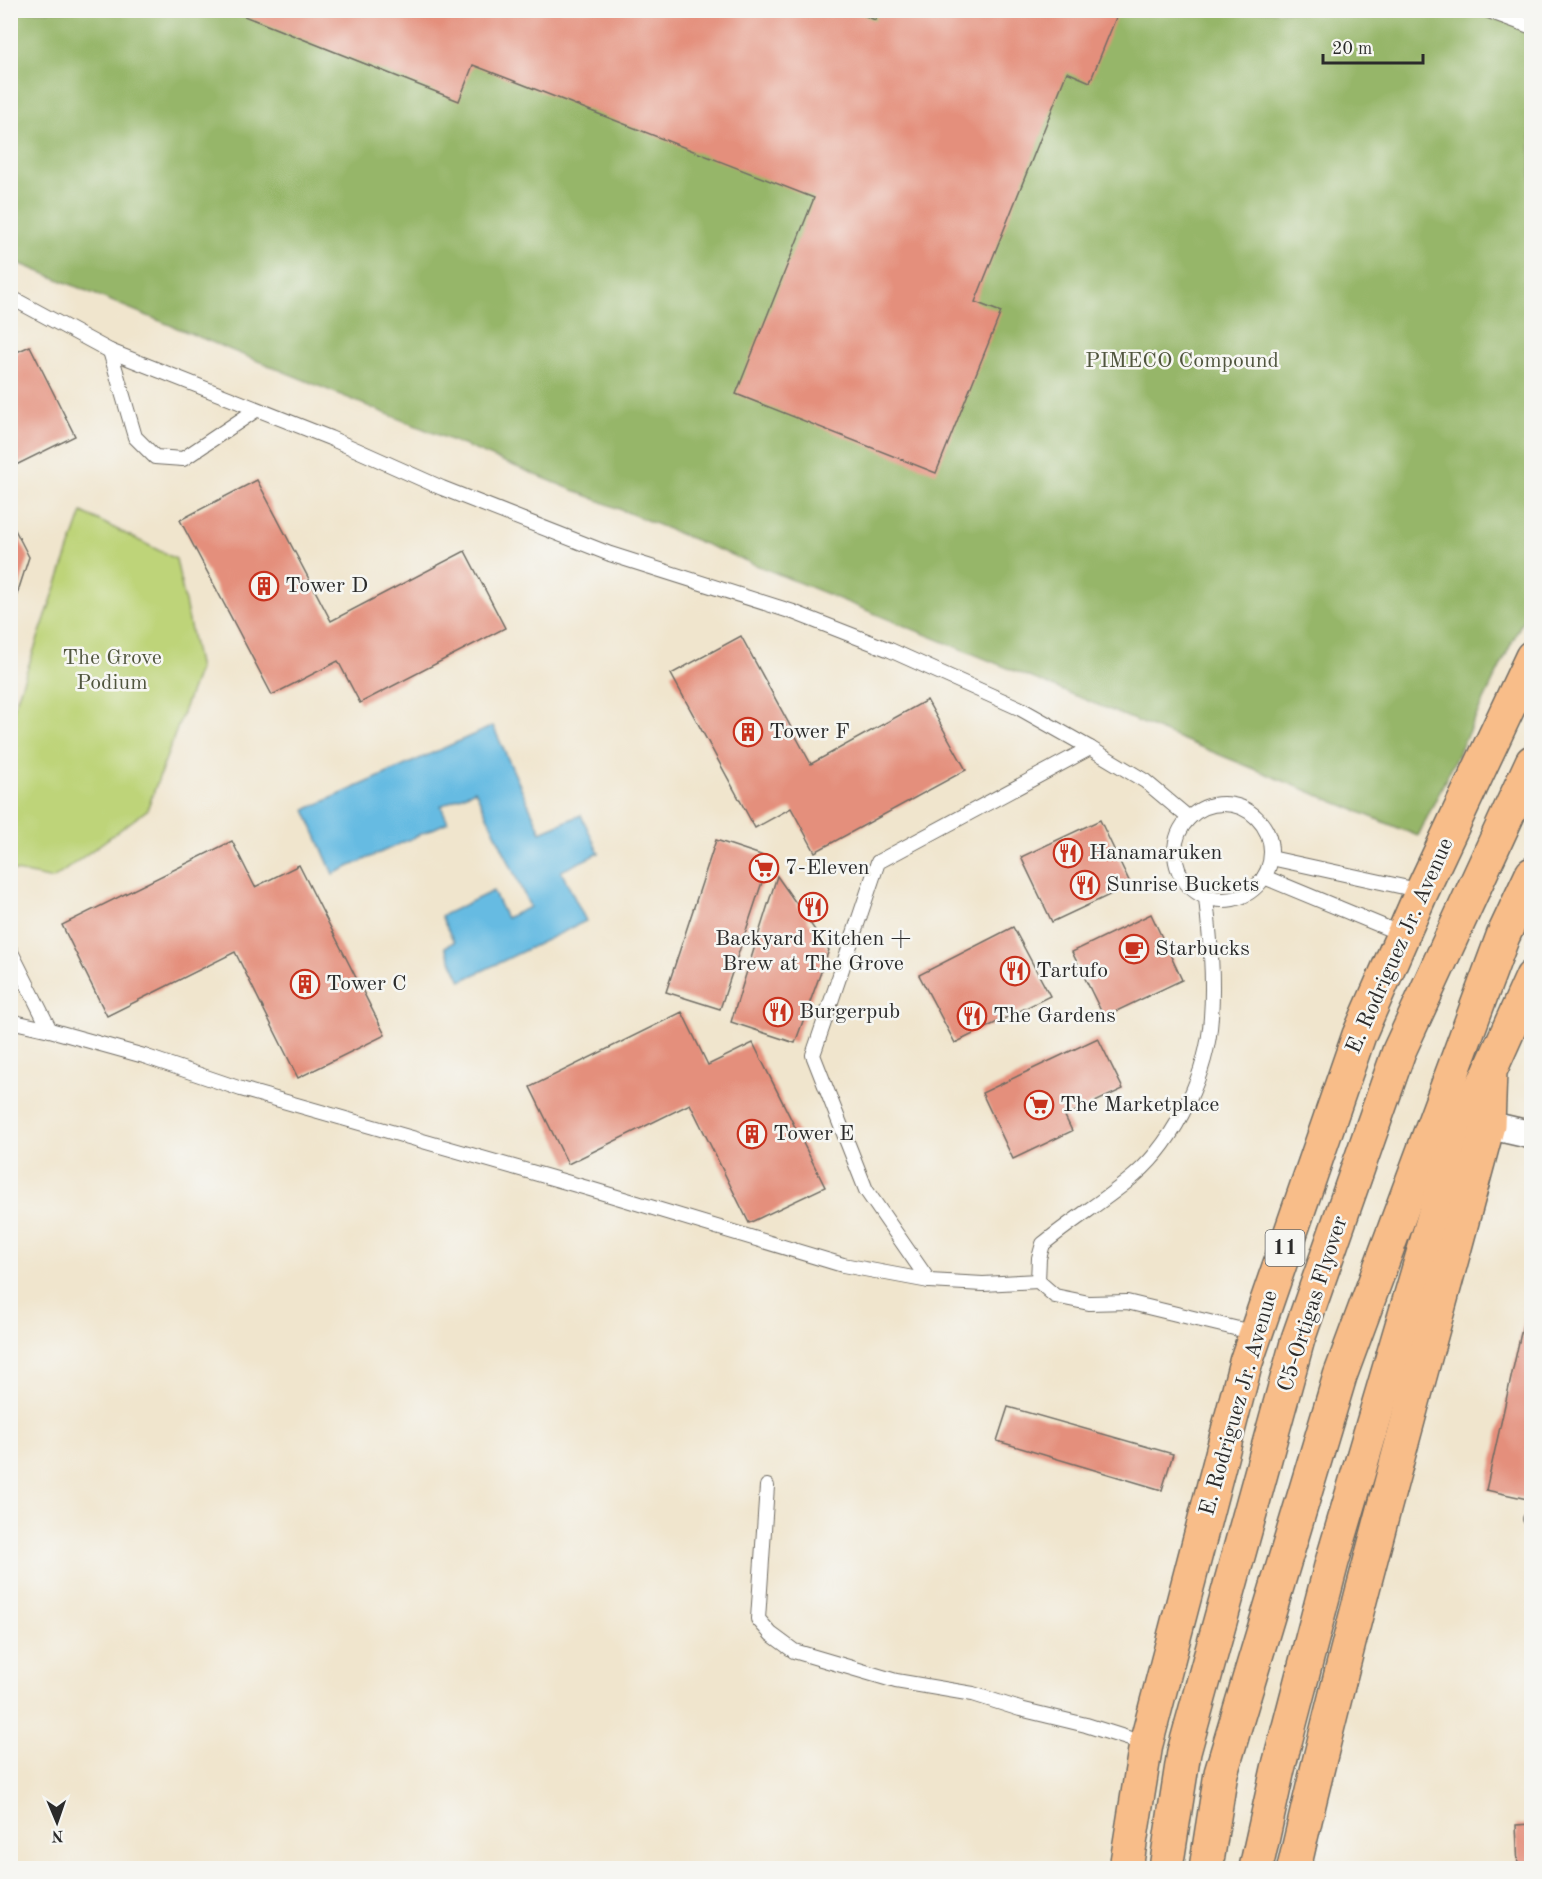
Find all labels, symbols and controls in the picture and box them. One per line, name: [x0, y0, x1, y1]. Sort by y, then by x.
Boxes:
scale bar: [1323, 27, 1424, 65]
text: 20 m: [1332, 40, 1372, 58]
park label: PIMECO Compound: [1085, 350, 1279, 372]
building icon: Tower D: [248, 570, 280, 602]
place label: Tower D: [285, 575, 368, 597]
park label: The Grove Podium: [62, 647, 162, 694]
building icon: Tower F: [732, 716, 764, 748]
place label: Tower F: [769, 721, 850, 743]
street label: E. Rodriguez Jr. Avenue: [1343, 835, 1457, 1057]
restaurant icon: Hanamaruken: [1052, 837, 1084, 869]
place label: Hanamaruken: [1089, 842, 1223, 864]
supermarket icon: 7-Eleven: [748, 852, 780, 884]
place label: 7-Eleven: [785, 857, 870, 879]
restaurant icon: Sunrise Buckets: [1069, 869, 1101, 901]
place label: Sunrise Buckets: [1106, 874, 1259, 896]
restaurant icon: Backyard Kitchen + Brew at The Grove: [797, 891, 829, 923]
place label: Backyard Kitchen + Brew at The Grove: [715, 928, 911, 975]
cafe icon: Starbucks: [1118, 933, 1150, 965]
place label: Starbucks: [1155, 938, 1250, 960]
restaurant icon: Tartufo: [999, 955, 1031, 987]
place label: Tartufo: [1036, 960, 1108, 982]
building icon: Tower C: [289, 968, 321, 1000]
place label: Tower C: [326, 973, 407, 995]
restaurant icon: Burgerpub: [762, 996, 794, 1028]
restaurant icon: The Gardens: [956, 1000, 988, 1032]
place label: Burgerpub: [799, 1001, 900, 1023]
place label: The Gardens: [993, 1005, 1116, 1027]
supermarket icon: The Marketplace: [1023, 1089, 1055, 1121]
place label: The Marketplace: [1060, 1094, 1219, 1116]
building icon: Tower E: [736, 1118, 768, 1150]
place label: Tower E: [773, 1123, 854, 1145]
street label: C5-Ortigas Flyover: [1274, 1213, 1352, 1395]
road number: 11: [1266, 1230, 1304, 1266]
street label: E. Rodriguez Jr. Avenue: [1196, 1288, 1282, 1518]
north arrow: [27, 1792, 87, 1852]
text: N: [50, 1827, 64, 1843]

